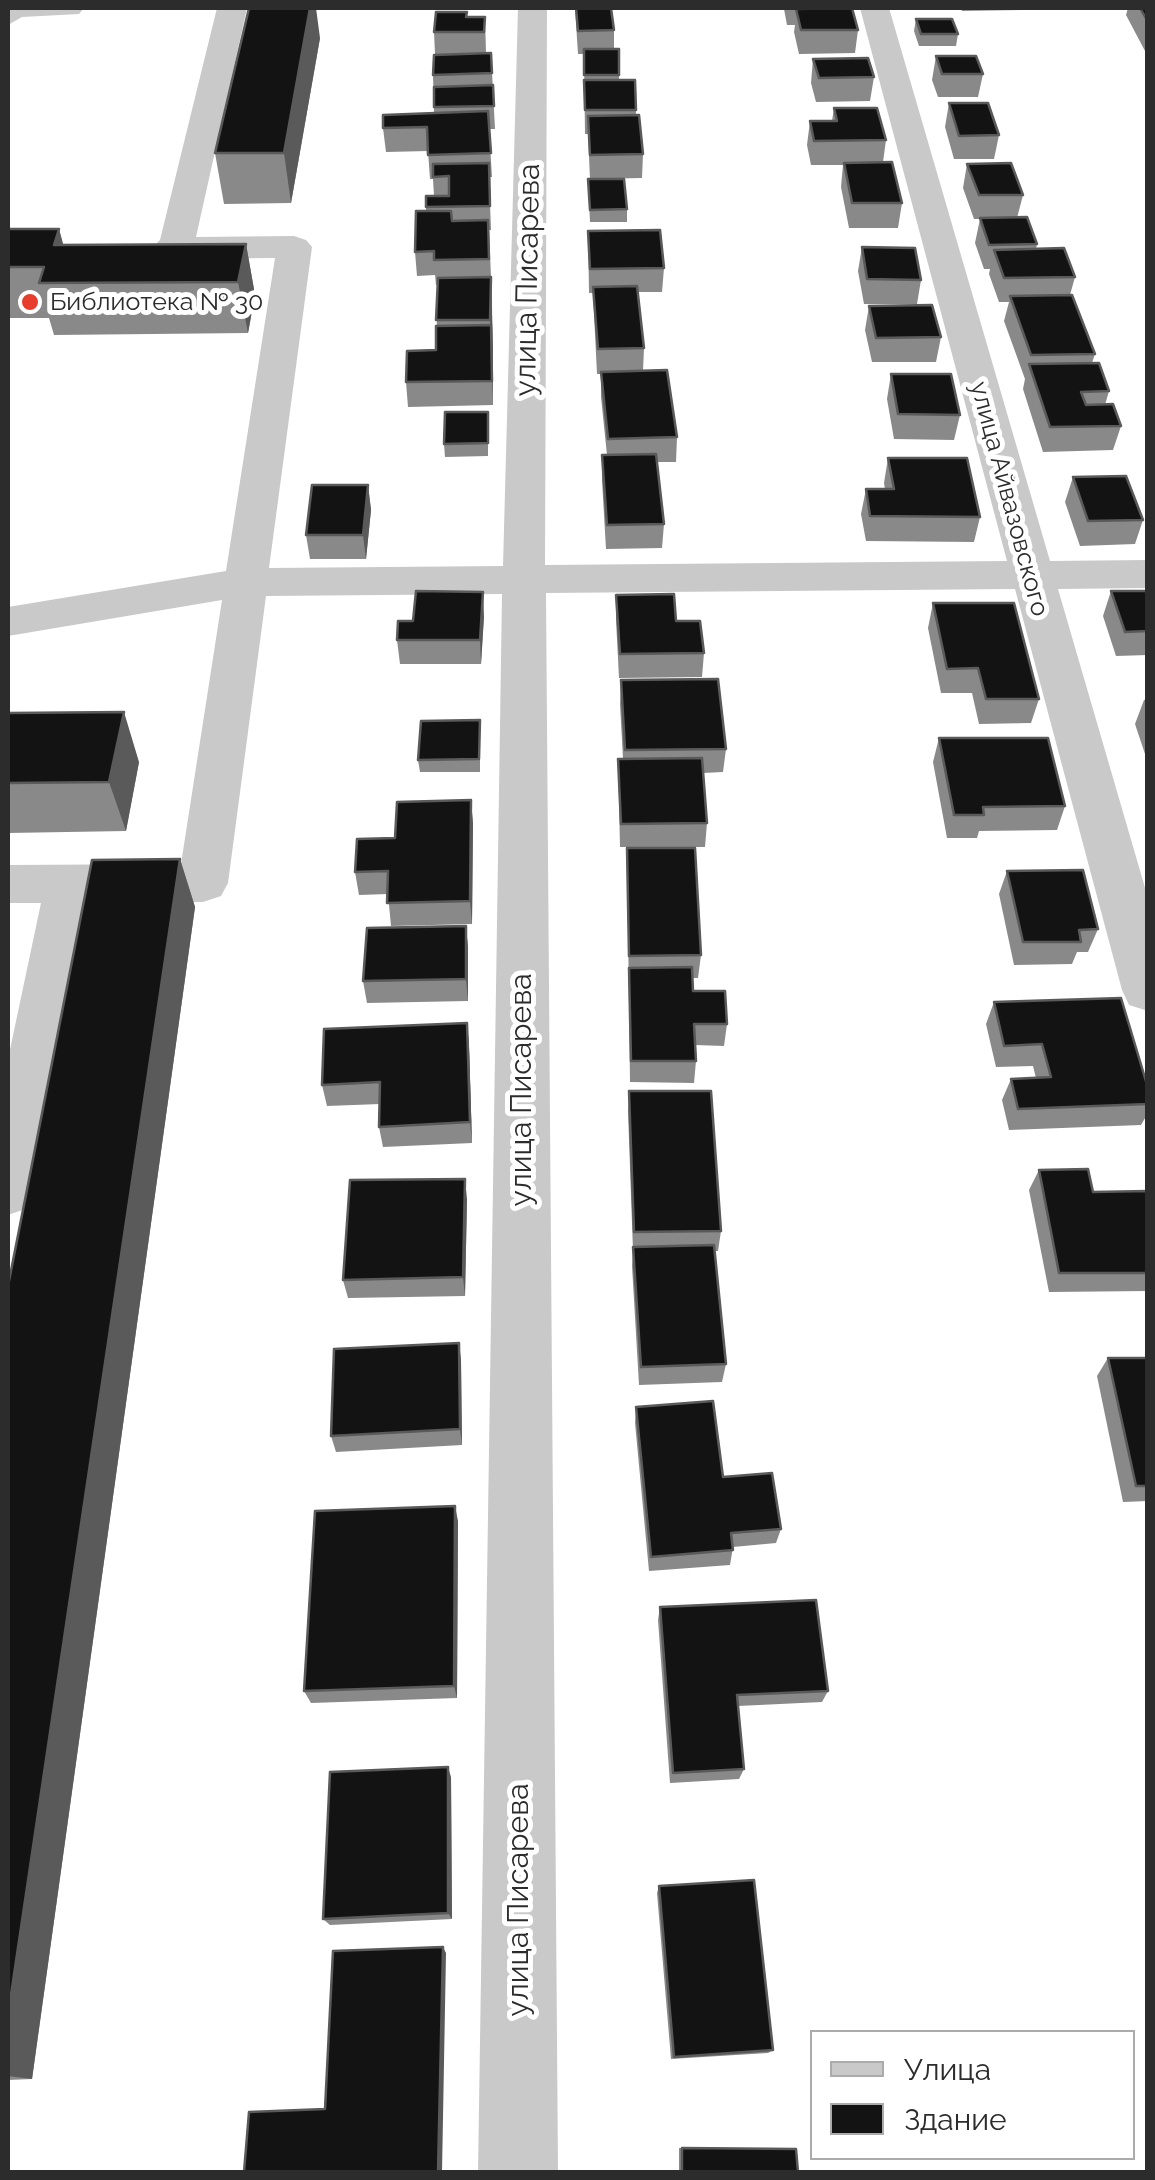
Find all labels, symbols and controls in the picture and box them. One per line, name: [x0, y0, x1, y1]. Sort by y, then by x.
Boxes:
street label: улица Писарева: [508, 163, 548, 397]
place label: Библиотека № 30: [50, 287, 263, 317]
marker: Библиотека № 30: [19, 291, 41, 313]
street label: улица Айвазовского: [963, 378, 1055, 620]
street label: улица Писарева: [504, 973, 540, 1207]
street label: улица Писарева: [501, 1783, 537, 2017]
legend: [810, 2030, 1135, 2160]
text: Улица: [904, 2052, 991, 2087]
text: Здание: [904, 2102, 1007, 2137]

